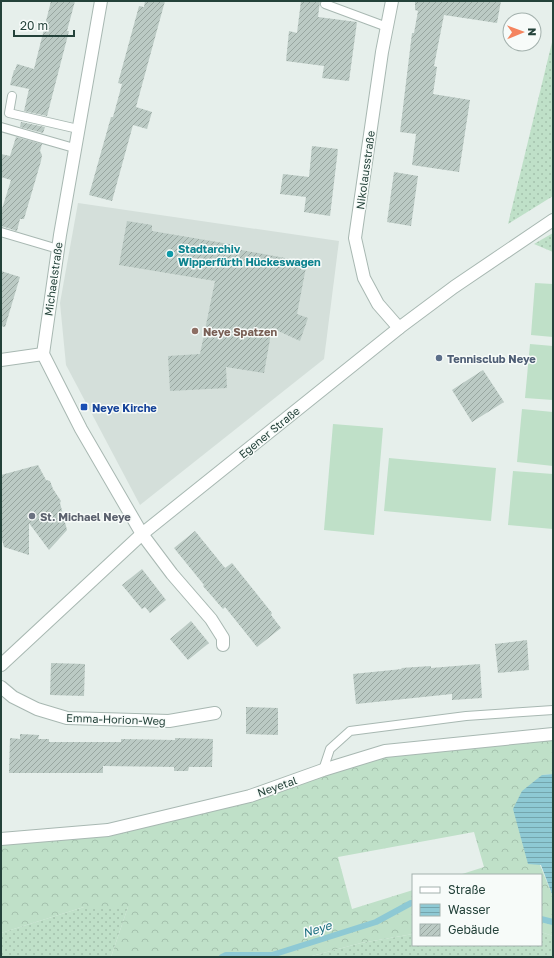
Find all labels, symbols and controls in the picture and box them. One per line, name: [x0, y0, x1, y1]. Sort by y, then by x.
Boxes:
scale bar: [14, 12, 74, 38]
north arrow: [502, 12, 542, 52]
text: 20 m: [20, 18, 48, 33]
text: N: [526, 28, 539, 36]
street label: Nikolausstraße: [353, 130, 377, 210]
street label: Michaelstraße: [41, 241, 65, 317]
place label: Stadtarchiv Wipperfürth Hückeswagen: [178, 242, 321, 268]
marker: Stadtarchiv Wipperfürth Hückeswagen: [165, 249, 175, 259]
place label: Neye Spatzen: [203, 325, 277, 338]
marker: Neye Spatzen: [190, 326, 200, 336]
place label: Tennisclub Neye: [447, 352, 536, 365]
marker: Tennisclub Neye: [434, 353, 444, 363]
place label: Neye Kirche: [92, 401, 157, 414]
marker: Neye Kirche: [79, 402, 89, 412]
street label: Egener Straße: [236, 404, 302, 460]
place label: St. Michael Neye: [40, 510, 131, 523]
marker: St. Michael Neye: [27, 511, 37, 521]
street label: Emma-Horion-Weg: [66, 711, 166, 727]
street label: Neyetal: [256, 773, 299, 799]
legend: [412, 874, 542, 946]
text: Straße: [448, 882, 486, 897]
text: Wasser: [448, 902, 491, 917]
water label: Neye: [301, 917, 334, 940]
text: Gebäude: [448, 922, 499, 937]

